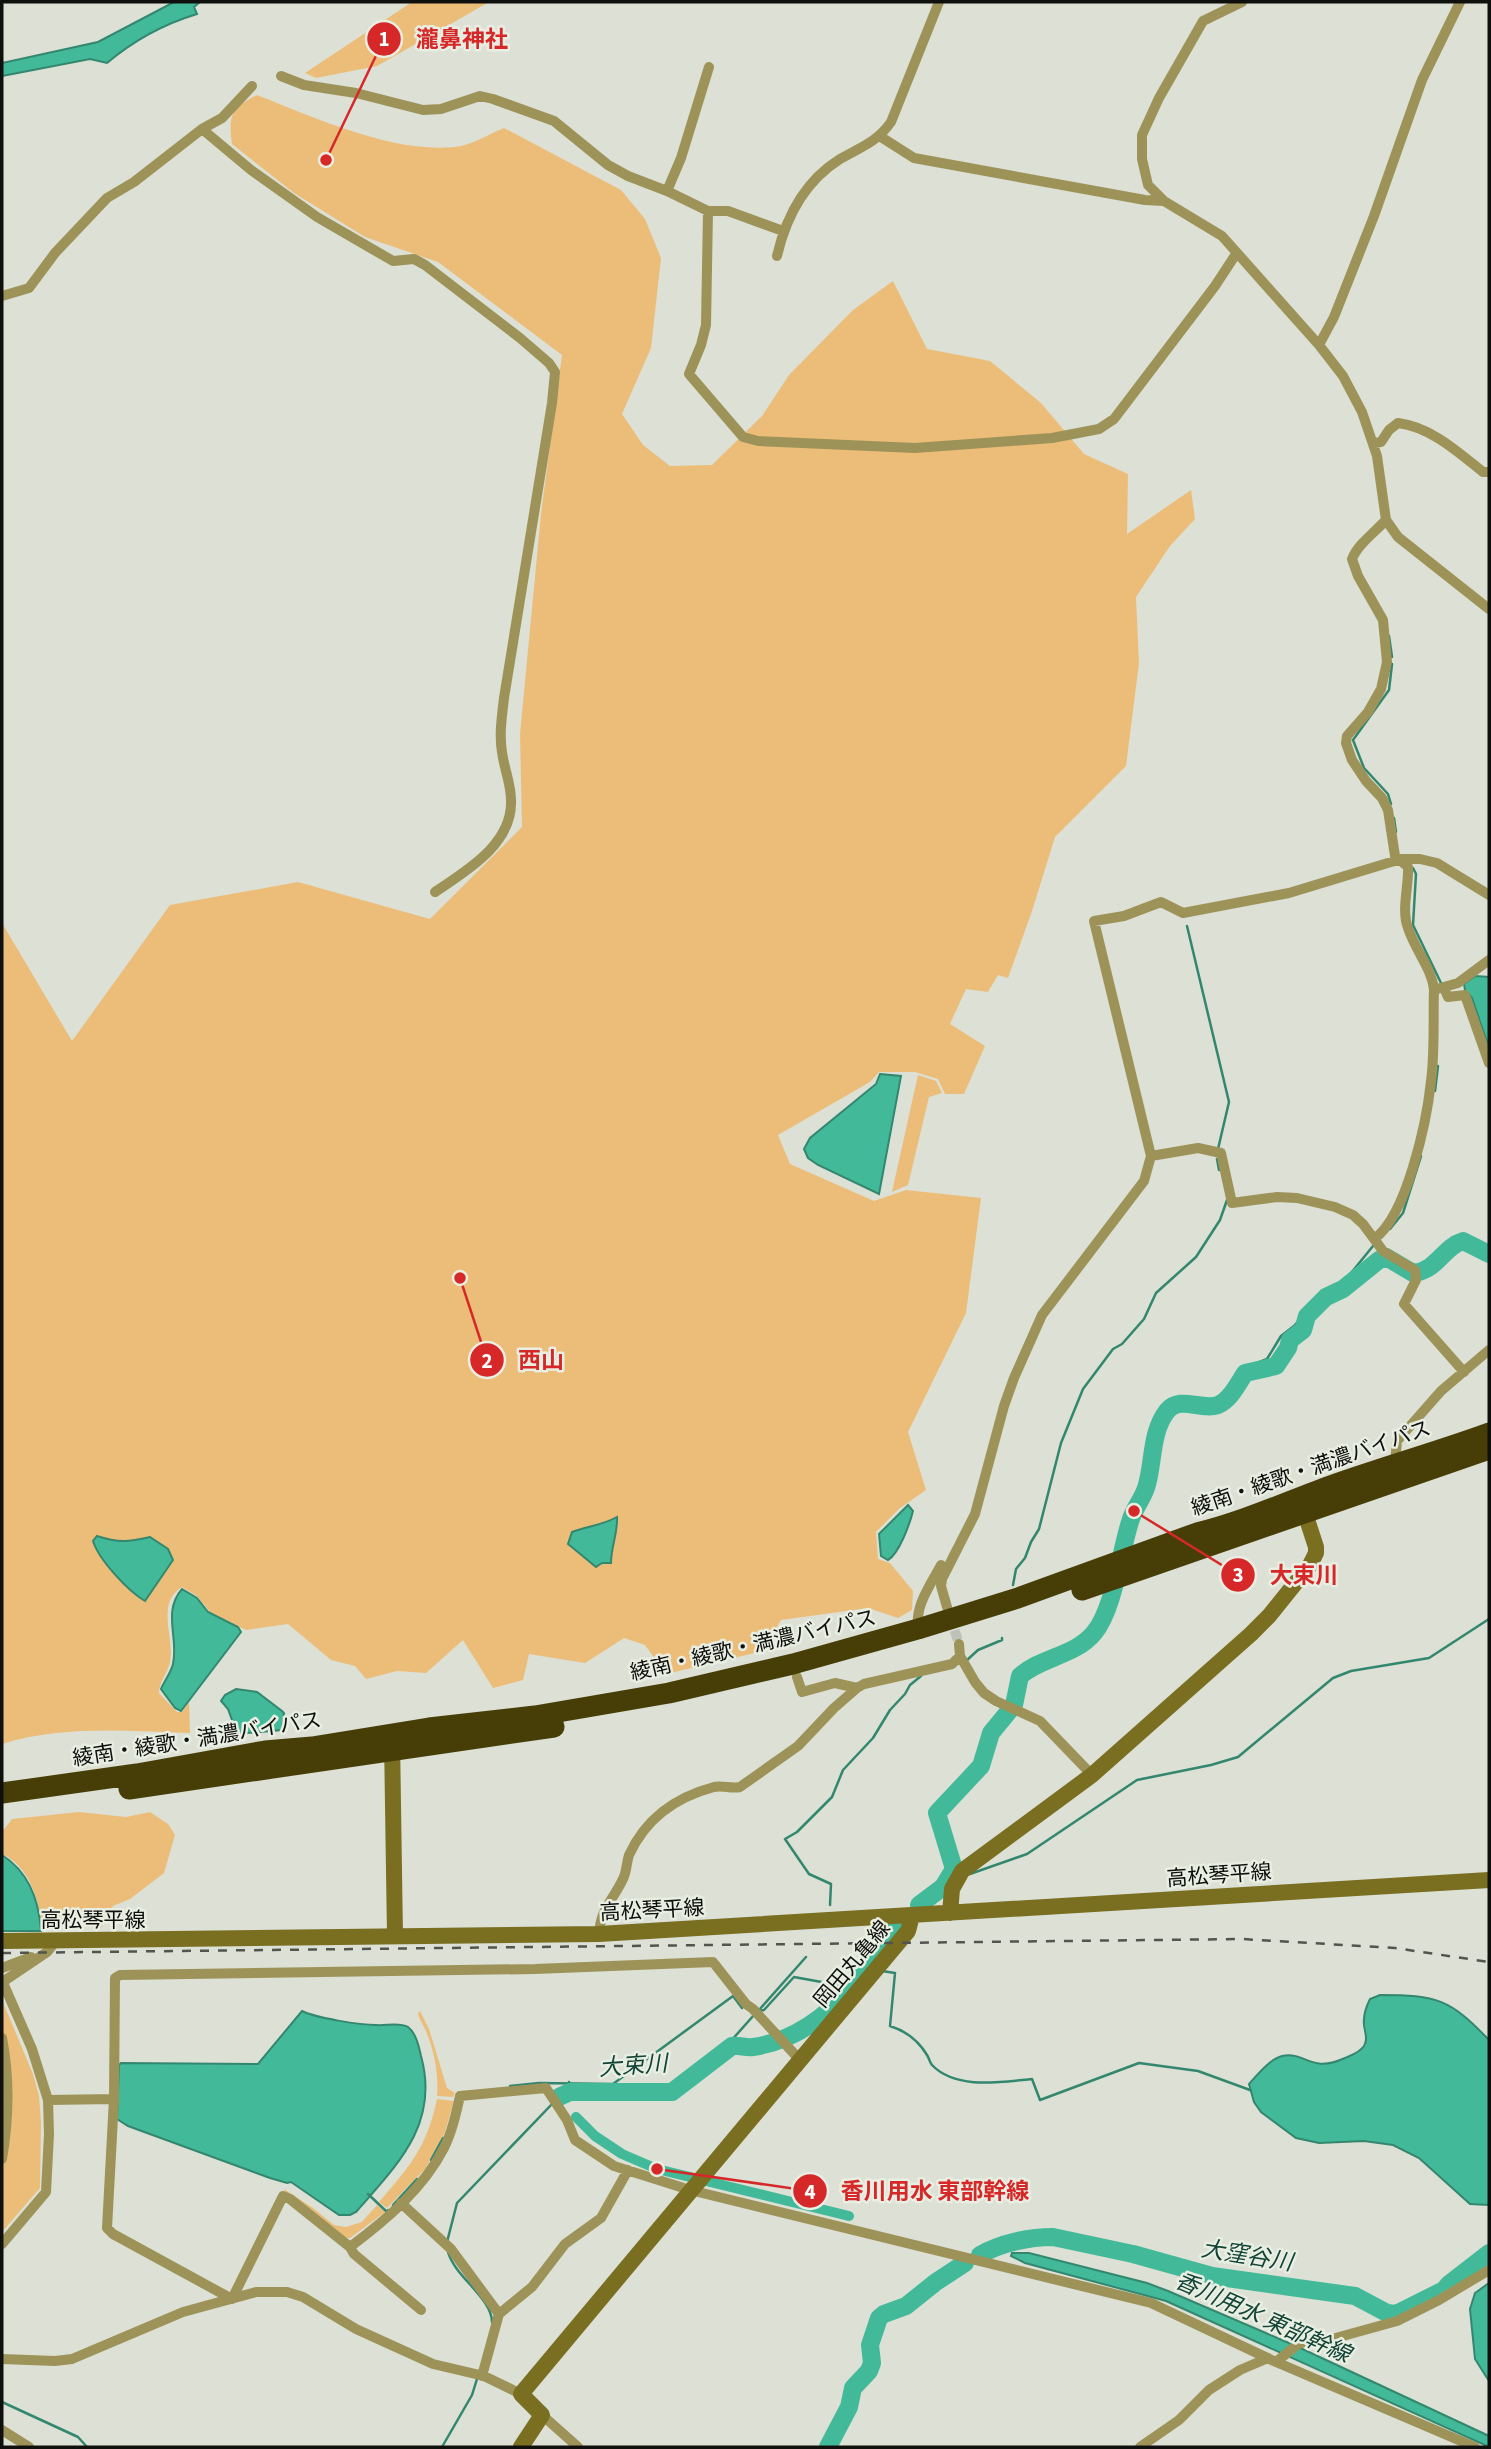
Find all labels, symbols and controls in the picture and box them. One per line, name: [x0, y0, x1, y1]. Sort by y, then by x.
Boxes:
callout: 瀧鼻神社: [367, 17, 522, 61]
text: 瀧鼻神社: [416, 23, 508, 56]
text: 1: [378, 24, 390, 54]
callout: 西山: [469, 1338, 578, 1382]
text: 西山: [518, 1344, 564, 1377]
text: 2: [481, 1346, 493, 1376]
street label: 綾南・綾歌・満濃バイパス: [1187, 1413, 1435, 1523]
callout: 大束川: [1220, 1553, 1352, 1597]
text: 大束川: [1270, 1559, 1339, 1592]
text: 3: [1232, 1560, 1244, 1590]
street label: 綾南・綾歌・満濃バイパス: [627, 1602, 879, 1688]
street label: 綾南・綾歌・満濃バイパス: [70, 1705, 324, 1773]
street label: 高松琴平線: [1166, 1856, 1272, 1894]
street label: 高松琴平線: [599, 1892, 705, 1928]
street label: 高松琴平線: [41, 1905, 146, 1935]
street label: 岡田丸亀線: [807, 1914, 897, 2014]
water label: 大束川: [597, 2046, 672, 2084]
callout: 香川用水 東部幹線: [792, 2169, 1044, 2213]
text: 香川用水 東部幹線: [841, 2175, 1029, 2208]
text: 4: [804, 2177, 816, 2207]
water label: 大窪谷川: [1199, 2232, 1298, 2279]
water label: 香川用水 東部幹線: [1170, 2264, 1358, 2372]

